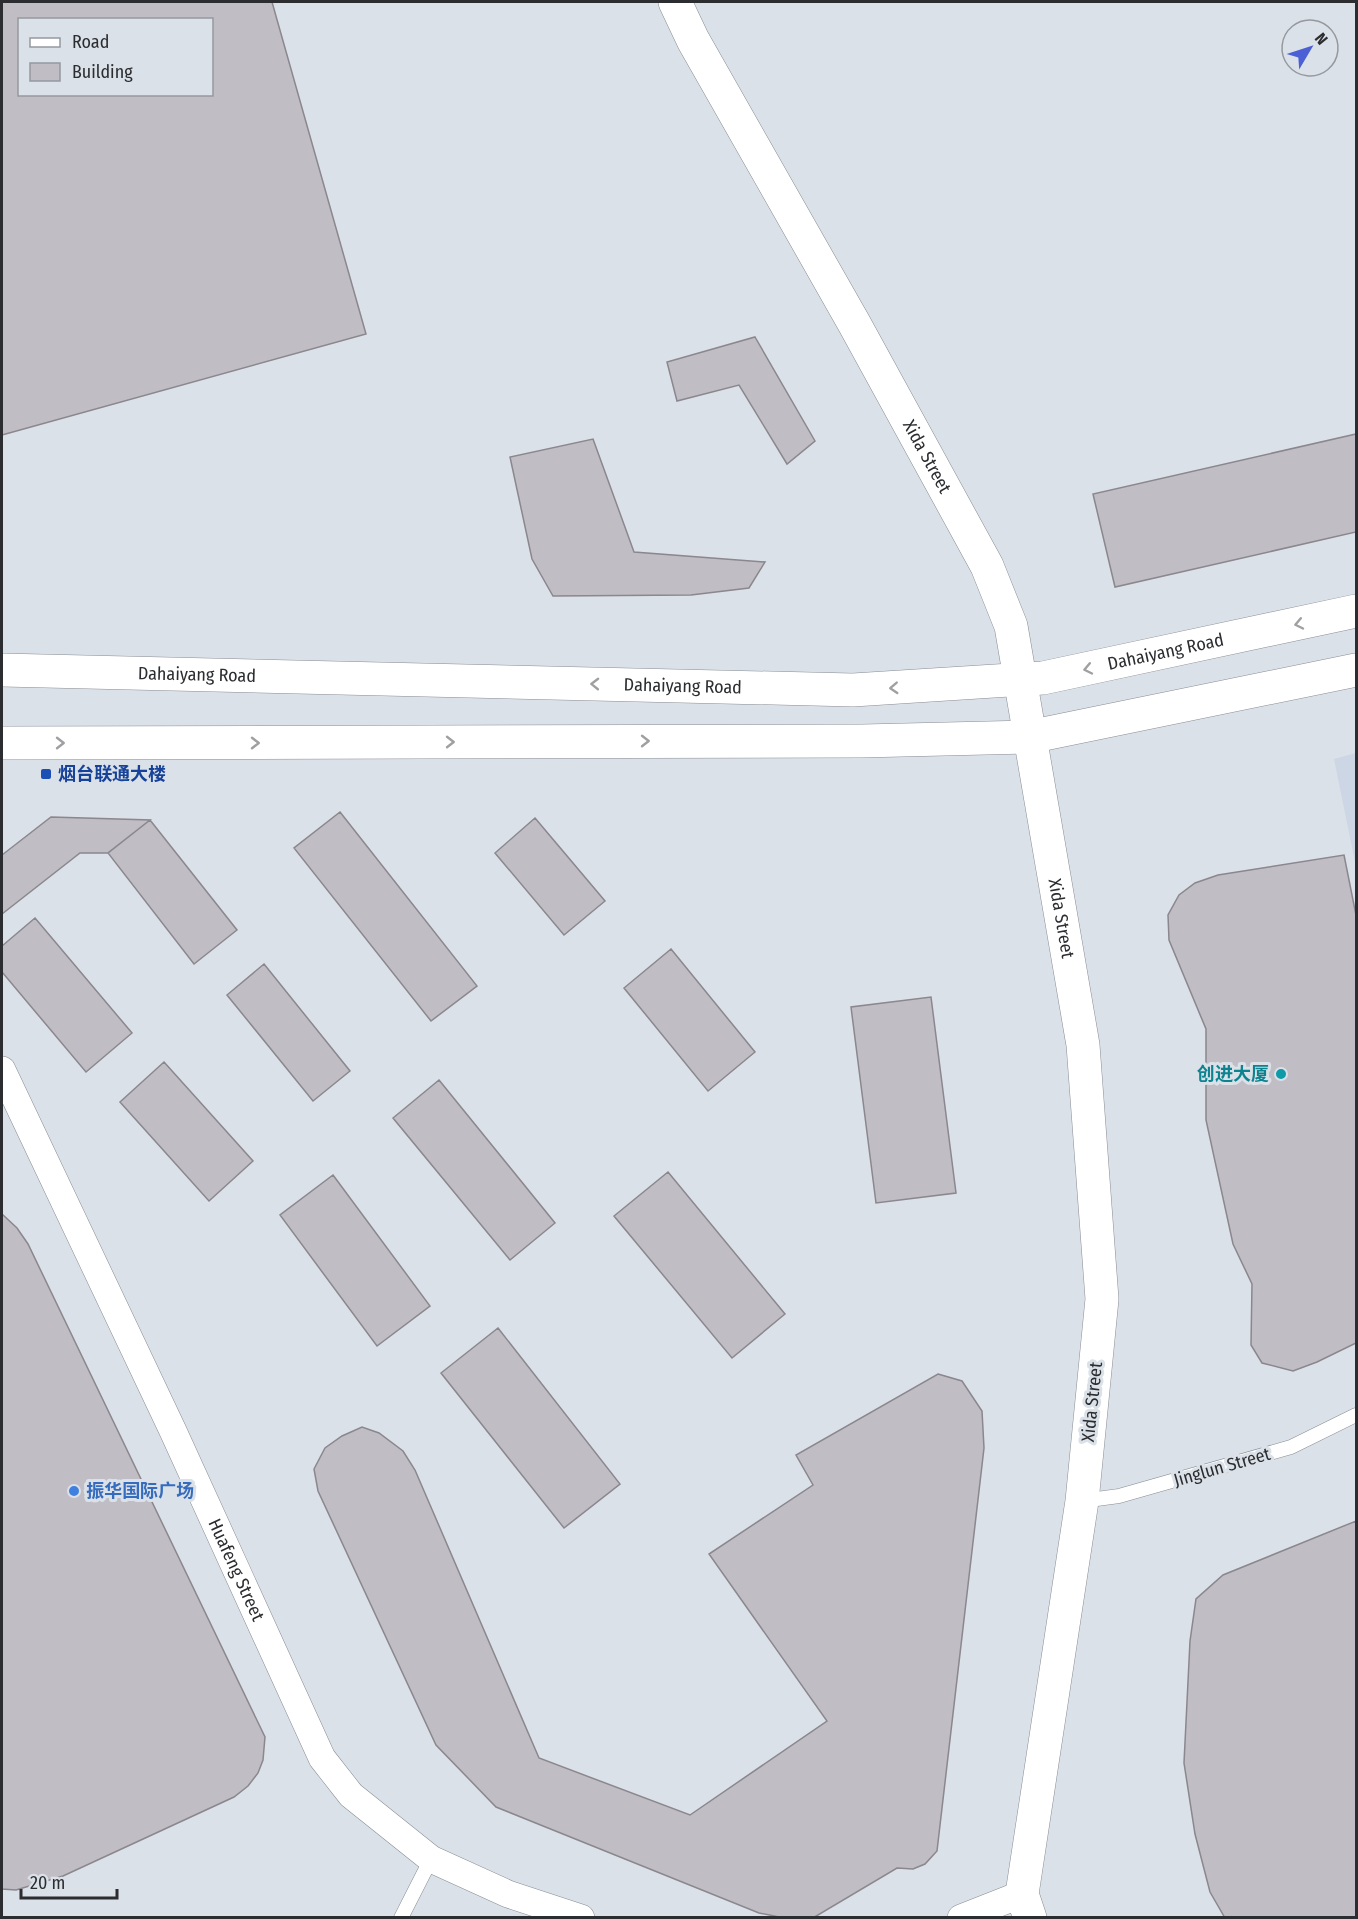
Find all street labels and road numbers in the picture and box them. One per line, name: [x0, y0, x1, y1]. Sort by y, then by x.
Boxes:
street label: Xida Street: [898, 416, 956, 497]
street label: Dahaiyang Road: [1106, 629, 1226, 675]
street label: Dahaiyang Road: [138, 662, 256, 687]
street label: Dahaiyang Road: [623, 674, 742, 698]
street label: Xida Street: [1044, 877, 1079, 960]
street label: Xida Street: [1077, 1361, 1107, 1443]
street label: Jinglun Street: [1171, 1443, 1273, 1491]
street label: Huafeng Street: [203, 1515, 269, 1624]

